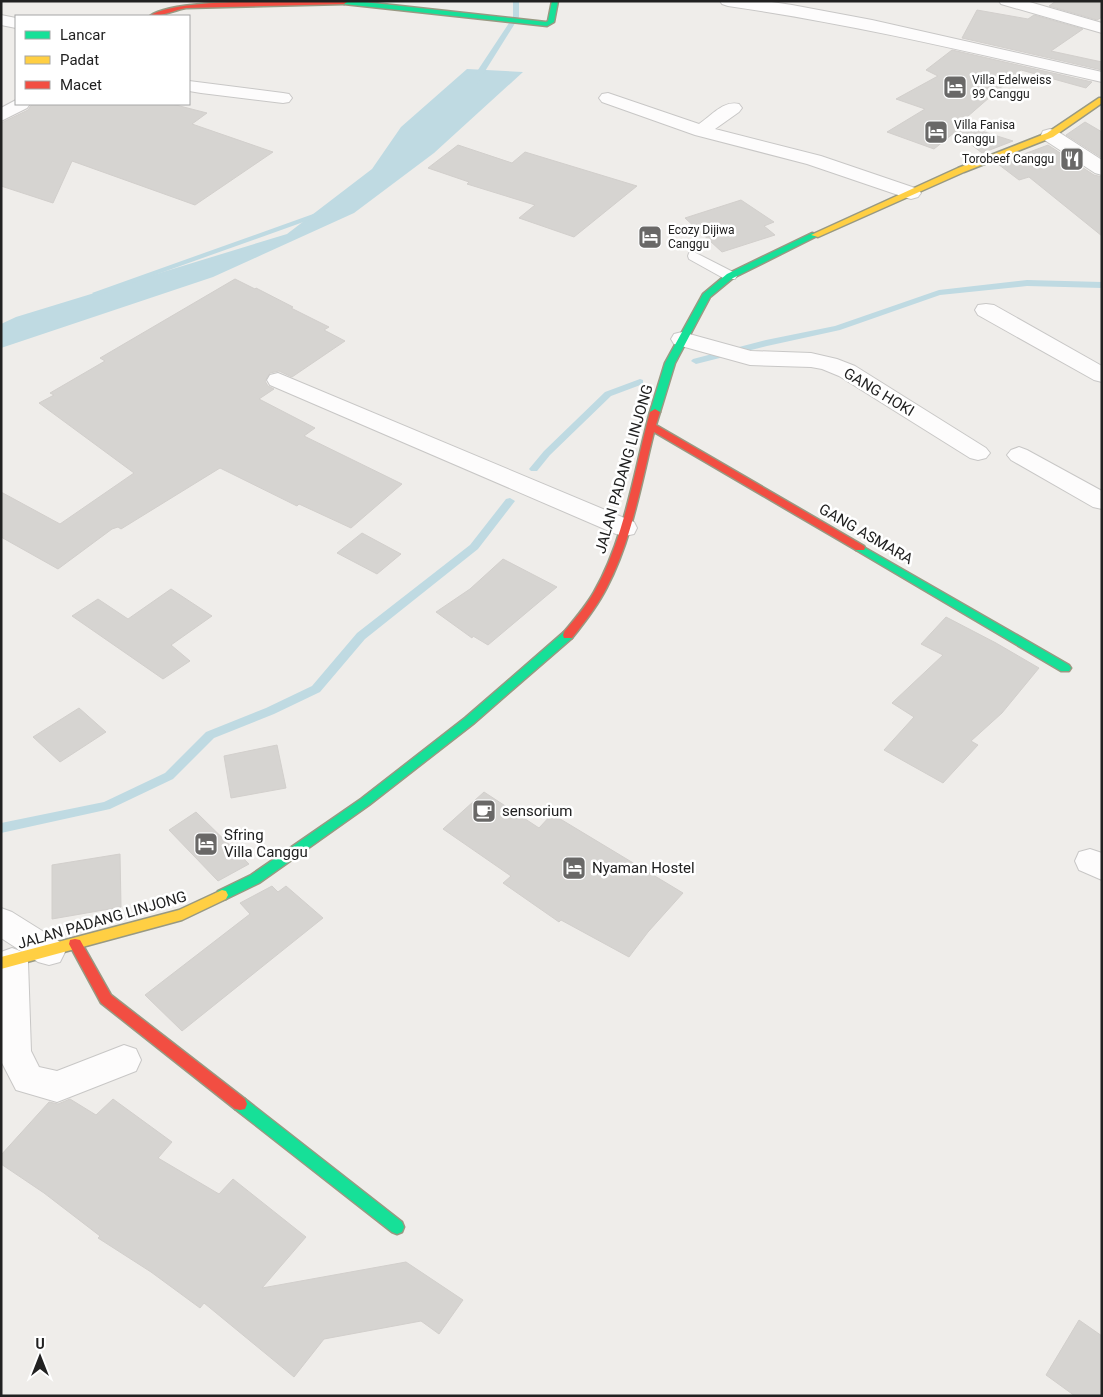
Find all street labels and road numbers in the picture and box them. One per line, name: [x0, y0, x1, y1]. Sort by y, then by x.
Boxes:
street label: GANG HOKI: [840, 364, 918, 420]
street label: JALAN PADANG LINJONG: [591, 382, 657, 556]
street label: GANG ASMARA: [816, 500, 916, 568]
street label: JALAN PADANG LINJONG: [15, 887, 189, 953]

